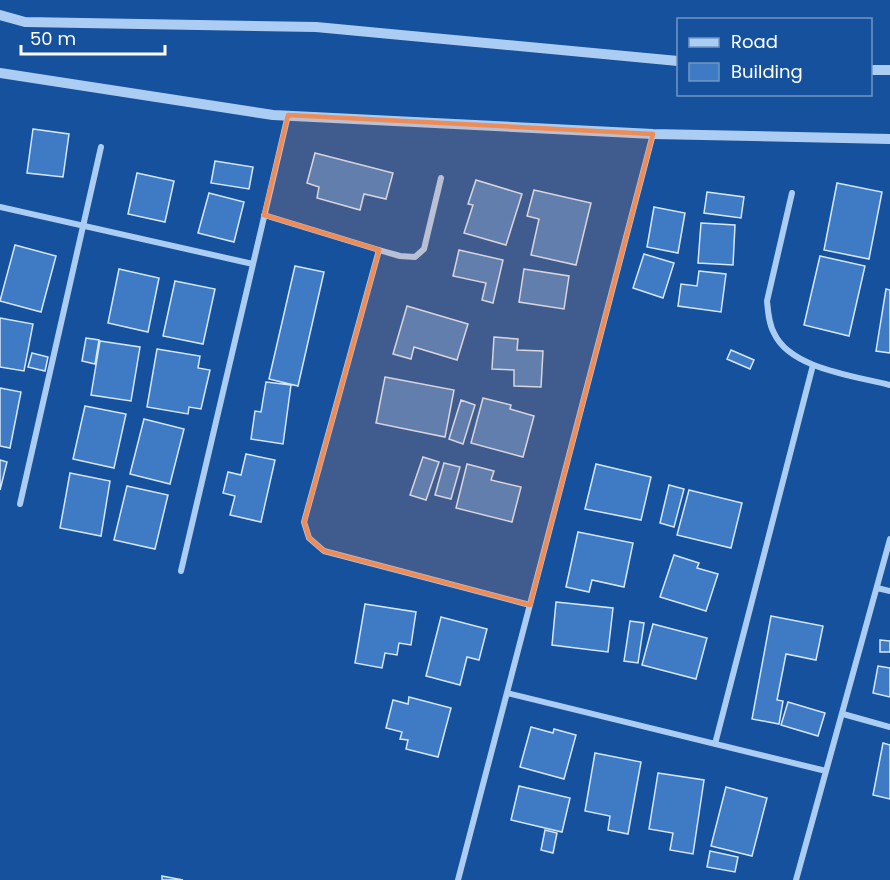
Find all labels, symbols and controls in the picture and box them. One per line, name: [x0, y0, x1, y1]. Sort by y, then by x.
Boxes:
scale bar: [21, 18, 165, 56]
legend: [677, 18, 872, 96]
text: 50 m: [30, 26, 76, 51]
text: Road: [731, 29, 778, 54]
text: Building: [731, 59, 803, 84]

